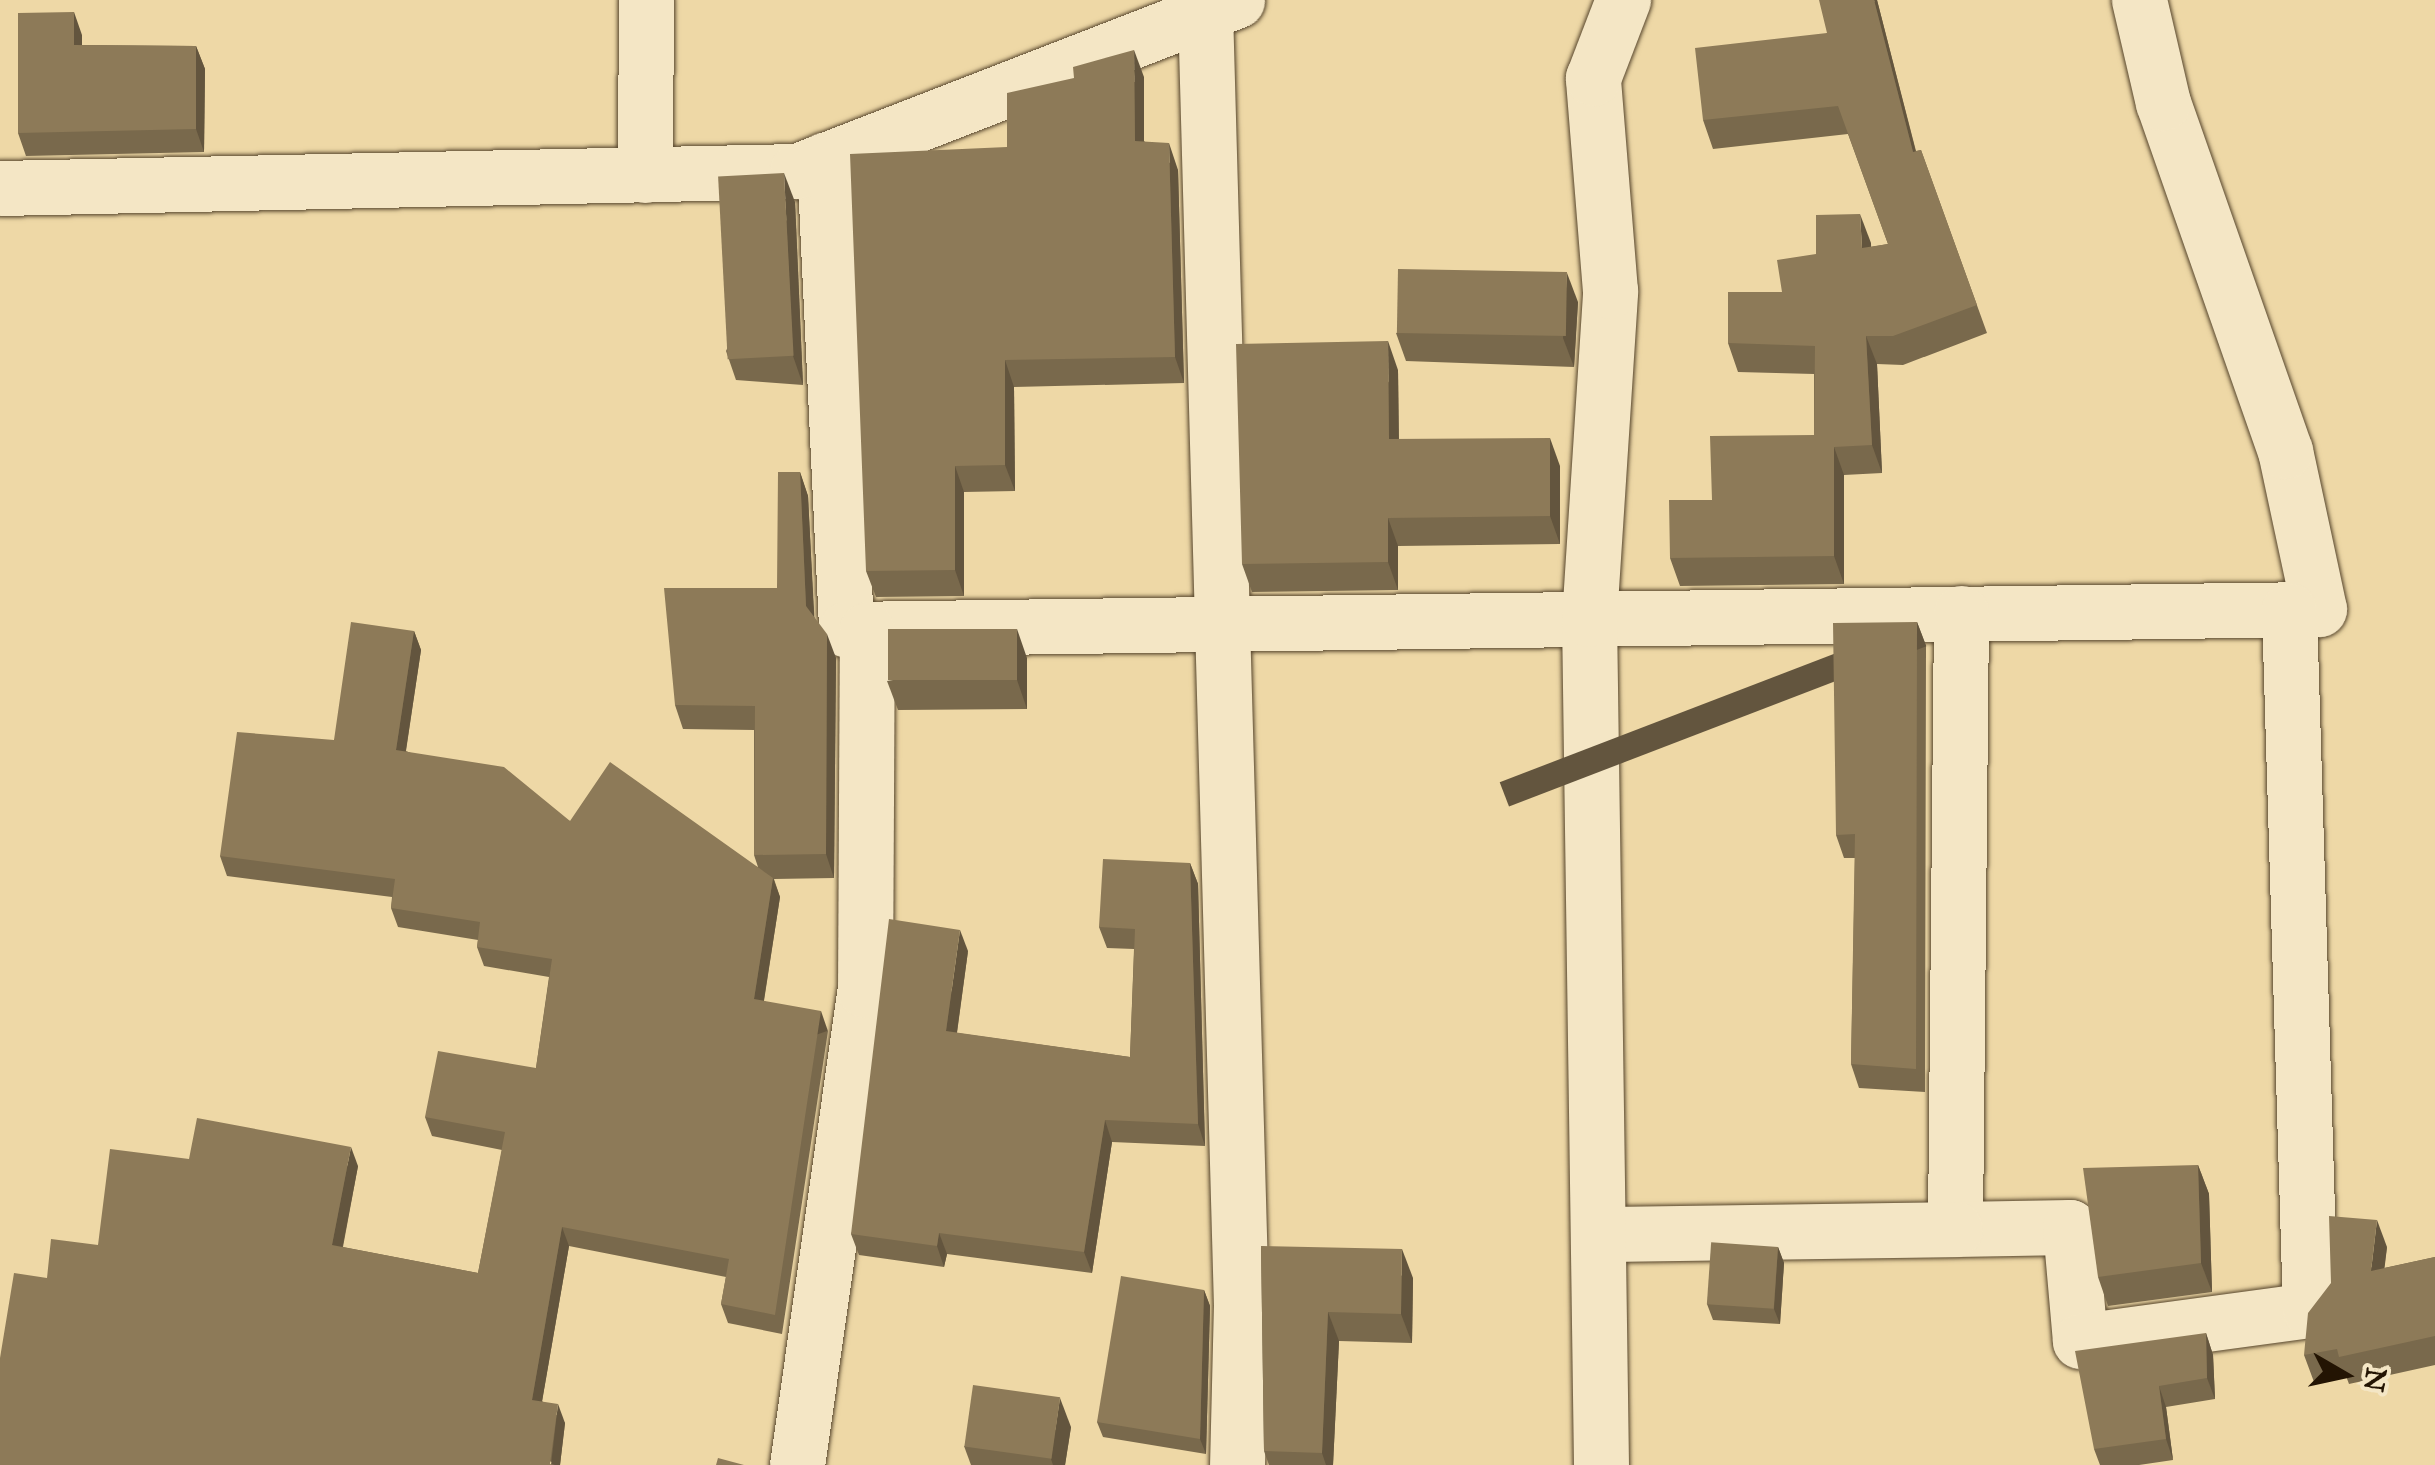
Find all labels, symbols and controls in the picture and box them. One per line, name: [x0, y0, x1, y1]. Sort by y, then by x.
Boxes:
north arrow: [2295, 1325, 2395, 1425]
text: N: [2356, 1365, 2394, 1394]

